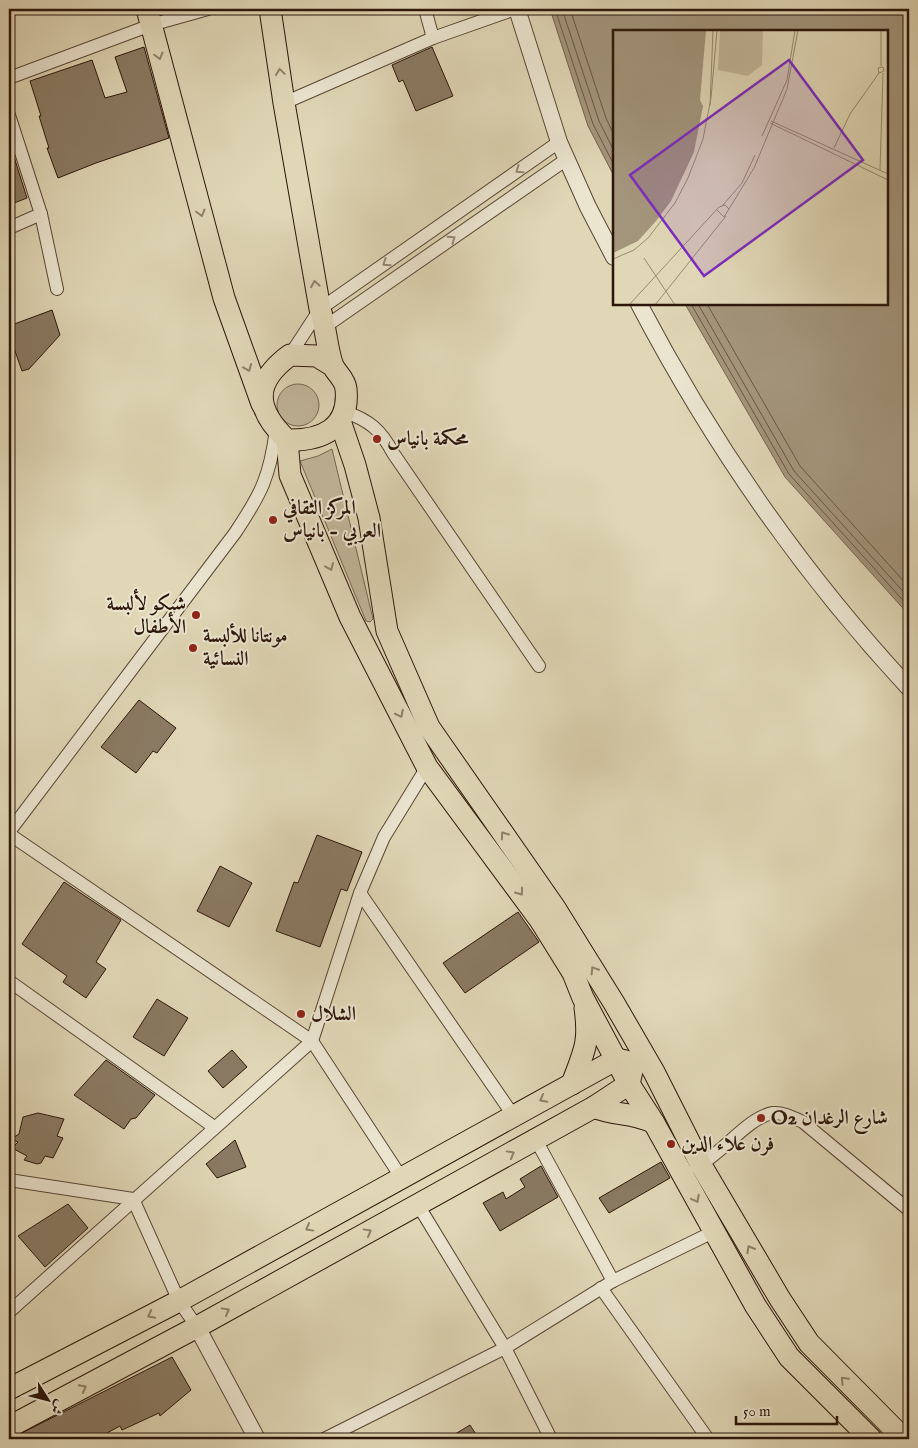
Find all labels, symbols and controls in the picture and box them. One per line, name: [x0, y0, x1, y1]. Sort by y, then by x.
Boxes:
inset map: [613, 30, 888, 305]
one-way arrow: [154, 51, 164, 59]
one-way arrow: [275, 68, 285, 77]
one-way arrow: [515, 164, 525, 173]
one-way arrow: [196, 208, 206, 216]
one-way arrow: [446, 236, 456, 245]
one-way arrow: [382, 257, 392, 266]
one-way arrow: [311, 280, 321, 289]
one-way arrow: [242, 364, 252, 372]
place label: محكمة بانياس: [387, 427, 469, 452]
marker: محكمة بانياس: [371, 433, 383, 445]
place label: المركز الثقافي العربي - بانياس: [282, 496, 381, 546]
marker: المركز الثقافي العربي - بانياس: [267, 514, 279, 526]
one-way arrow: [323, 562, 334, 571]
place label: شيكو لألبسة الأطفال: [107, 588, 186, 640]
marker: شيكو لألبسة الأطفال: [190, 609, 202, 621]
place label: مونتانا للألبسة النسائية: [203, 623, 288, 672]
marker: مونتانا للألبسة النسائية: [187, 642, 199, 654]
one-way arrow: [394, 708, 404, 717]
one-way arrow: [501, 831, 510, 840]
one-way arrow: [513, 886, 523, 895]
one-way arrow: [590, 966, 600, 975]
place label: الشلال: [311, 1002, 356, 1027]
marker: الشلال: [295, 1008, 307, 1020]
one-way arrow: [539, 1093, 548, 1103]
place label: O2 شارع الرغدان: [771, 1106, 888, 1134]
marker: O2 شارع الرغدان: [755, 1112, 767, 1124]
place label: فرن علاء الدين: [681, 1132, 774, 1157]
marker: فرن علاء الدين: [665, 1138, 677, 1150]
one-way arrow: [505, 1151, 514, 1161]
one-way arrow: [690, 1194, 700, 1203]
one-way arrow: [305, 1222, 314, 1232]
one-way arrow: [363, 1229, 372, 1239]
one-way arrow: [747, 1245, 757, 1254]
one-way arrow: [220, 1307, 229, 1317]
one-way arrow: [147, 1309, 156, 1319]
north arrow: [22, 1376, 72, 1426]
one-way arrow: [841, 1377, 850, 1386]
one-way arrow: [77, 1384, 86, 1394]
scale bar: [736, 1393, 837, 1425]
text: ش: [46, 1396, 69, 1418]
text: 50 m: [743, 1402, 771, 1421]

